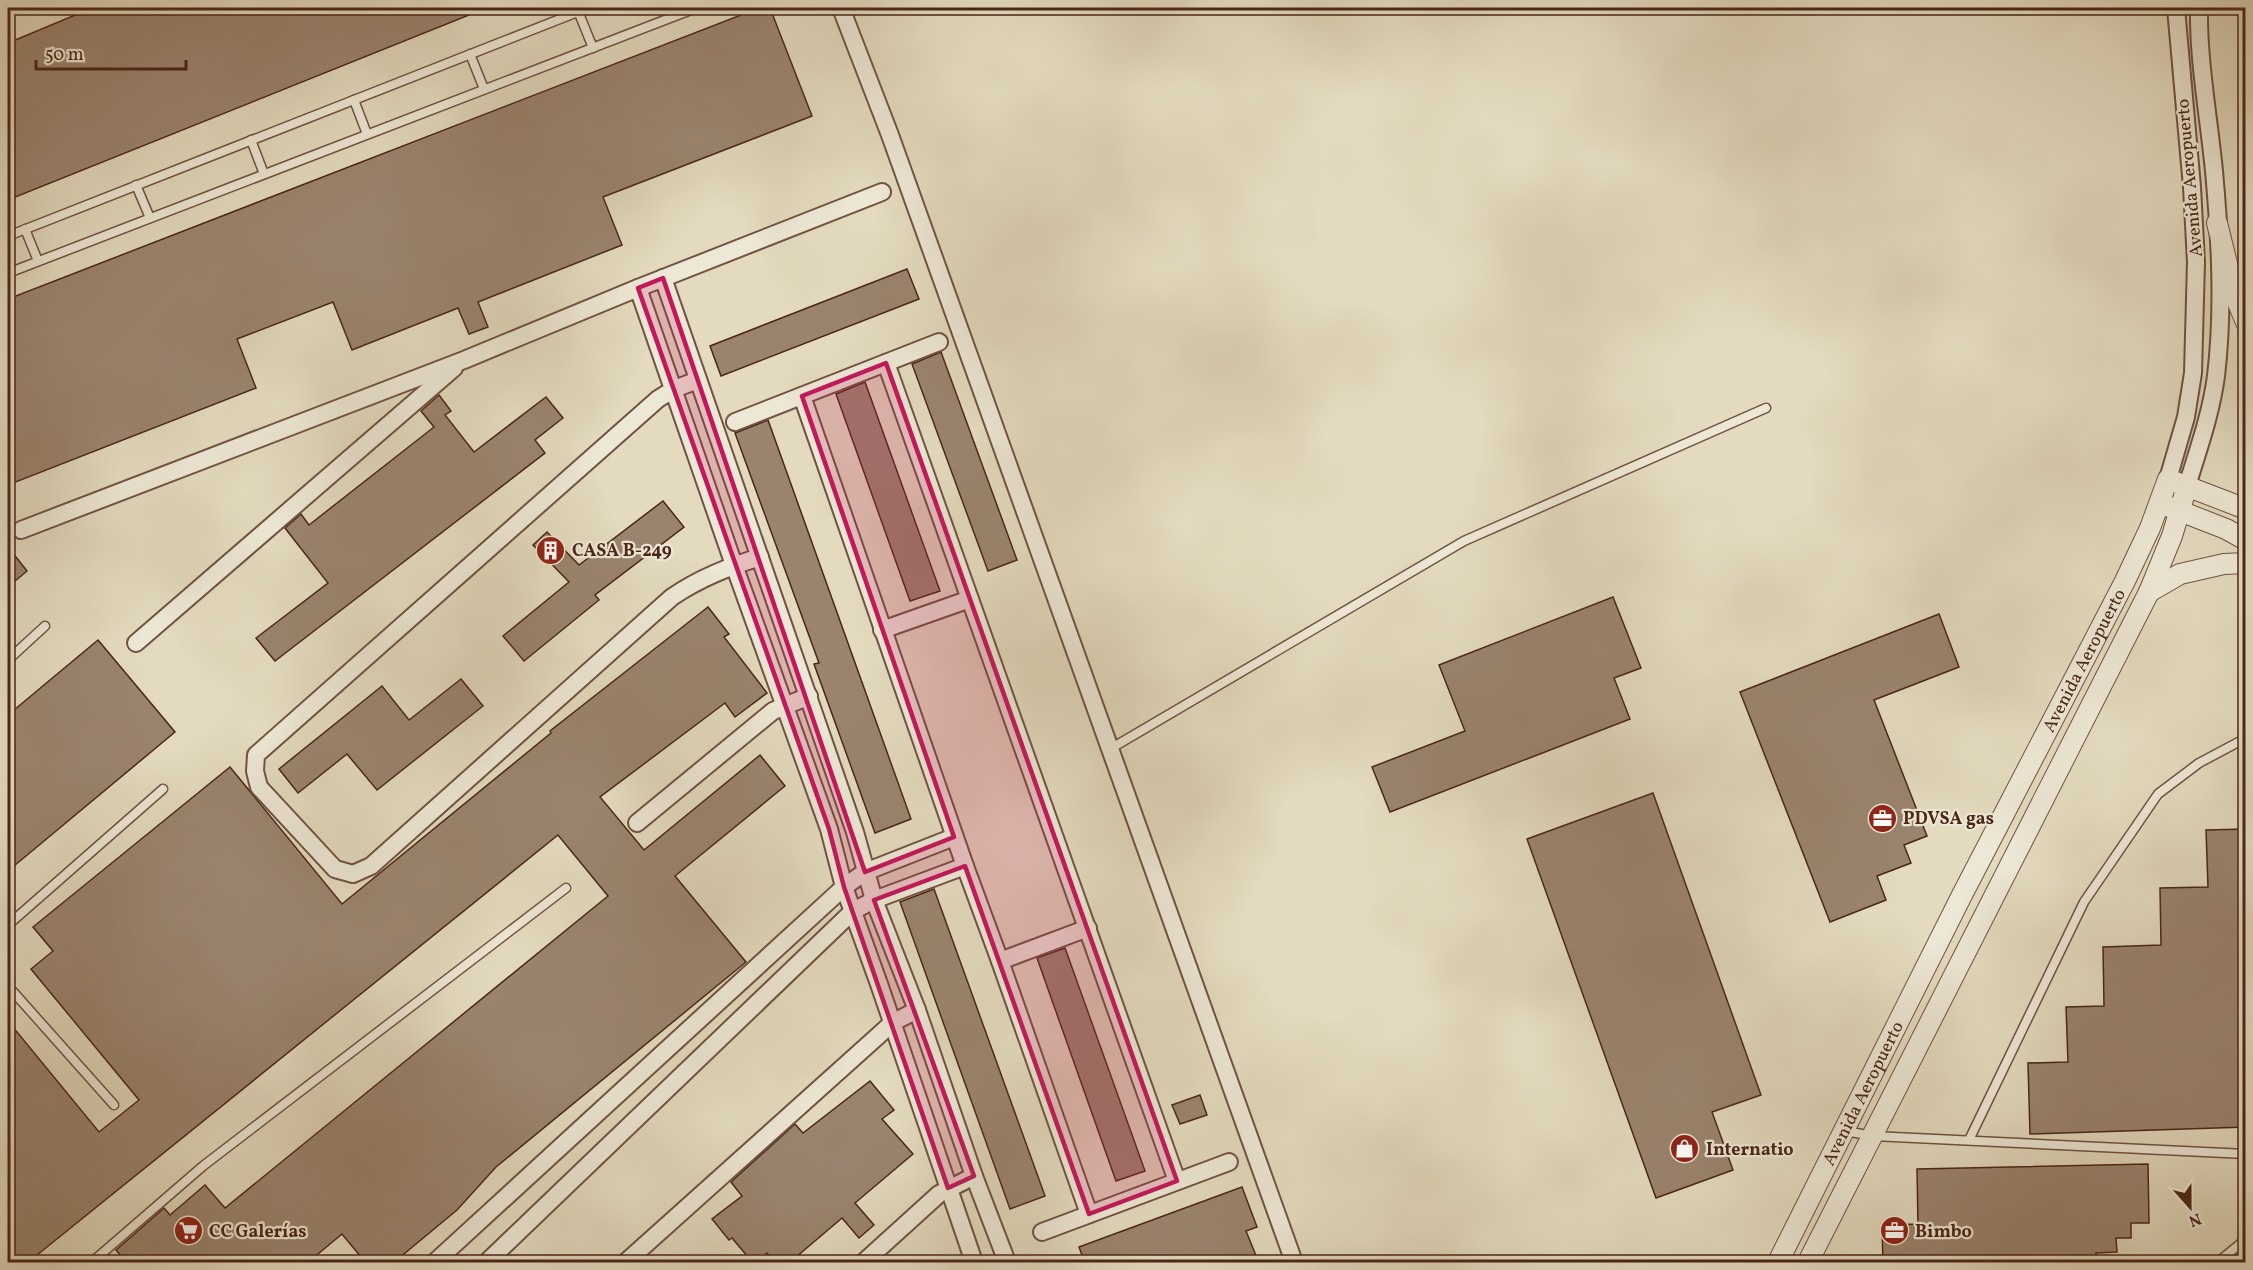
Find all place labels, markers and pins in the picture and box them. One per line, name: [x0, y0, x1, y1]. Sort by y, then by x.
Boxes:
building icon: CASA B-249: [535, 534, 567, 566]
place label: CASA B-249: [572, 539, 672, 564]
office icon: PDVSA gas: [1866, 802, 1898, 834]
place label: PDVSA gas: [1903, 807, 1994, 832]
shop icon: Internatio: [1669, 1133, 1701, 1165]
place label: Internatio: [1706, 1138, 1794, 1163]
supermarket icon: CC Galerías: [172, 1215, 204, 1247]
office icon: Bimbo: [1878, 1215, 1910, 1247]
place label: CC Galerías: [209, 1220, 307, 1245]
place label: Bimbo: [1915, 1220, 1972, 1245]

